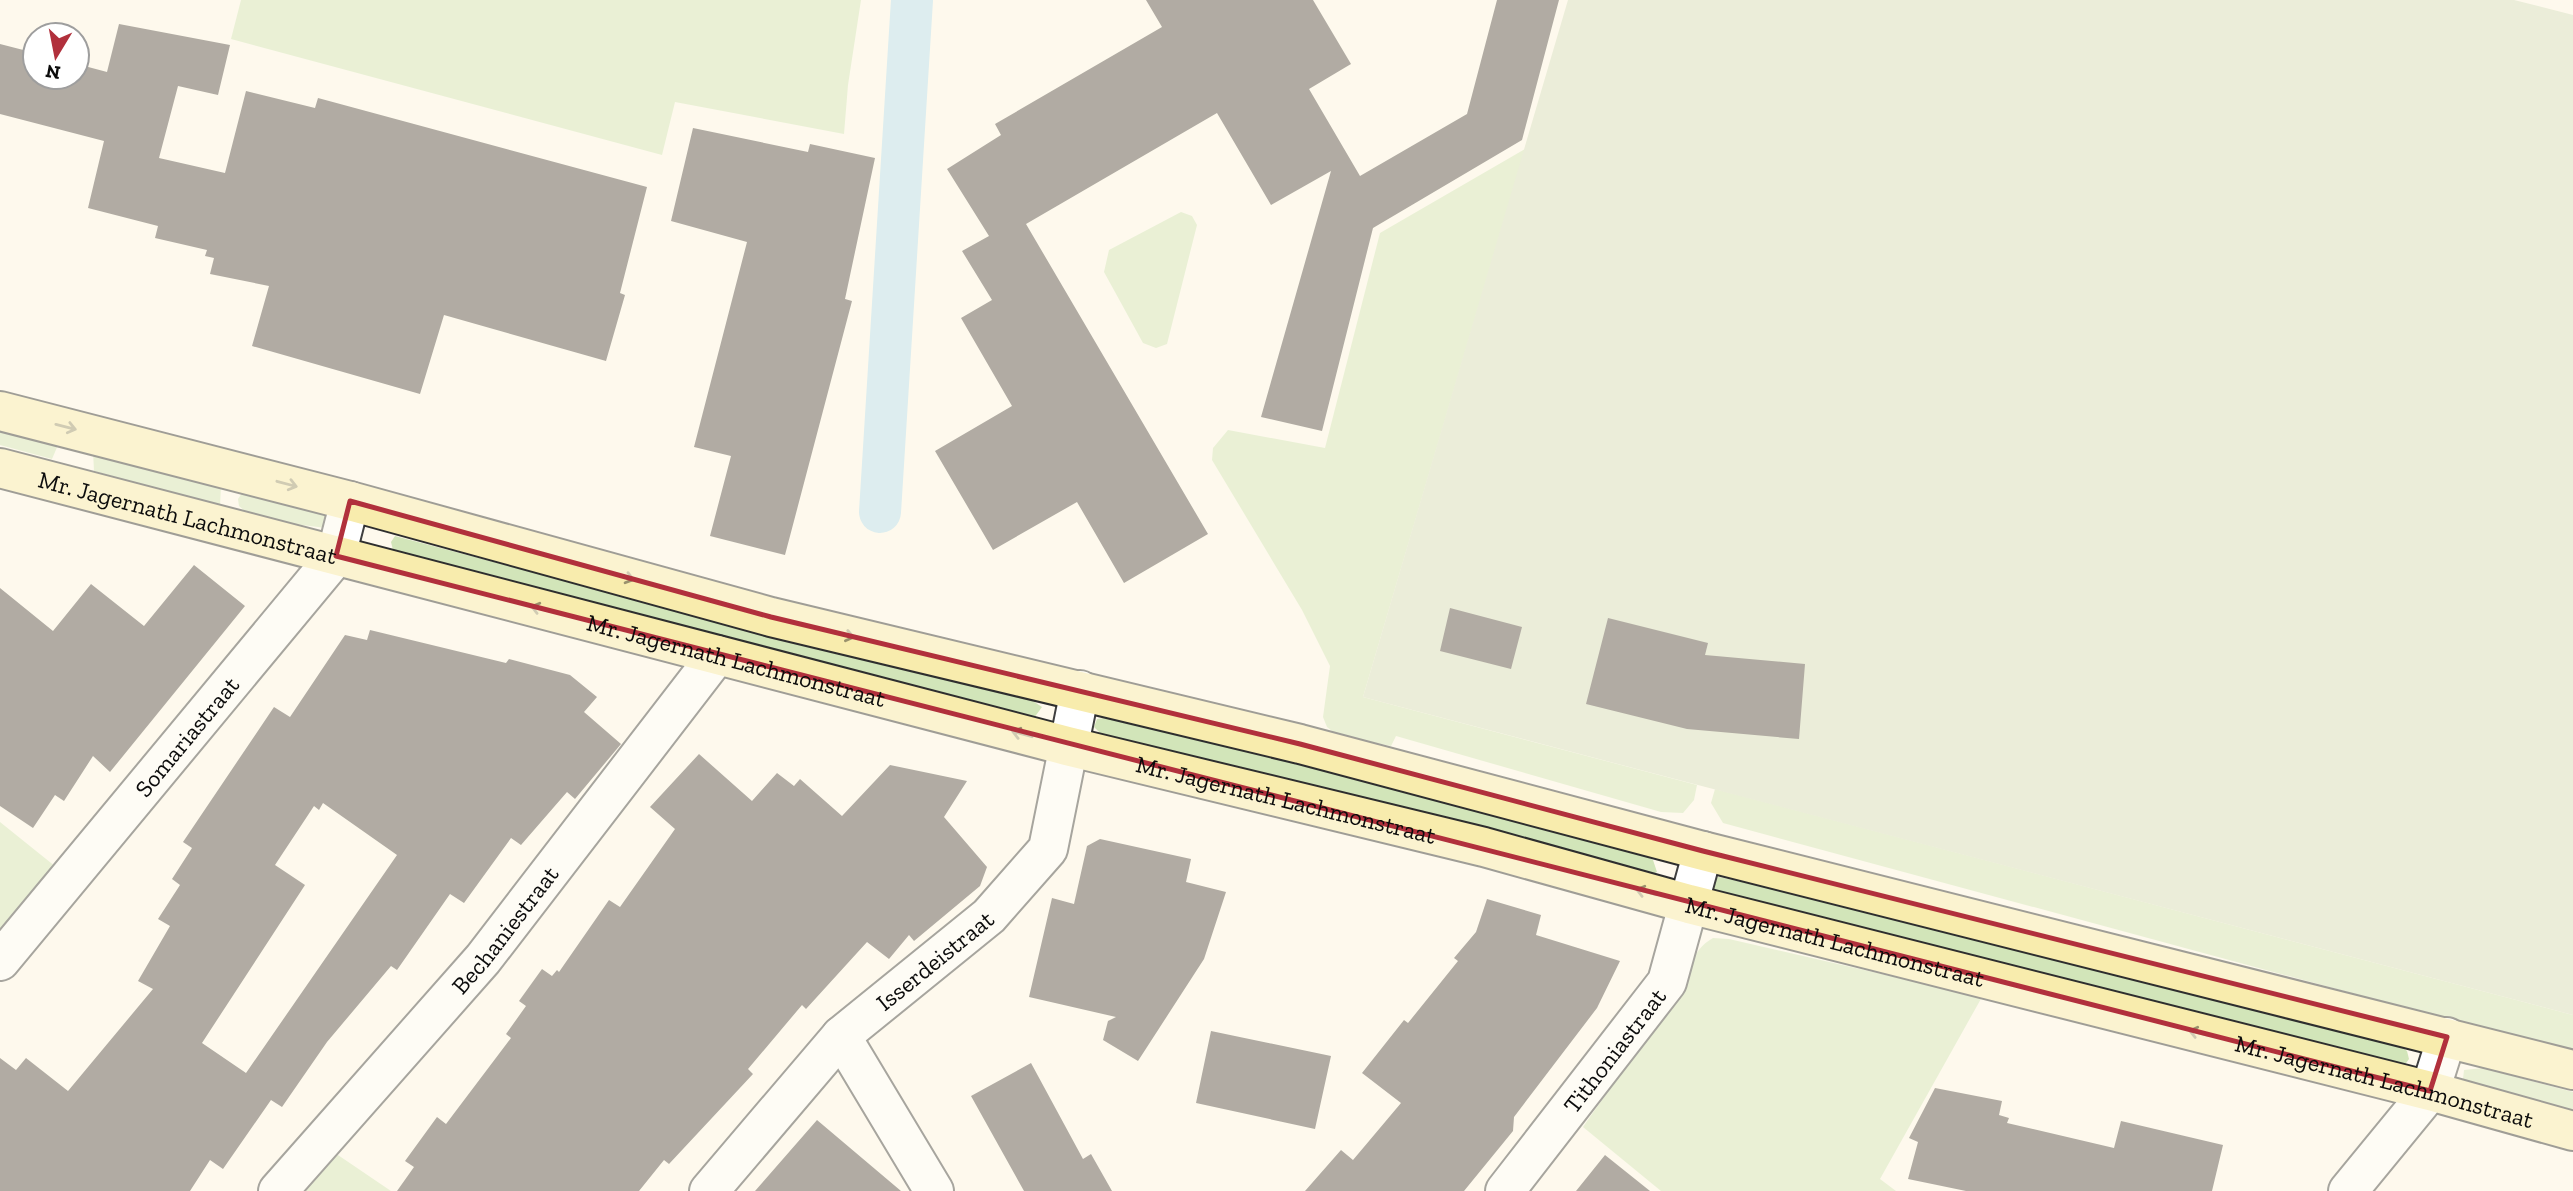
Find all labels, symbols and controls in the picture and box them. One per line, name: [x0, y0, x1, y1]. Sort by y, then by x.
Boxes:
north arrow: [21, 21, 91, 91]
text: N: [44, 60, 62, 85]
one-way arrow: [54, 421, 77, 434]
street label: Mr. Jagernath Lachmonstraat: [35, 464, 340, 570]
one-way arrow: [275, 478, 297, 491]
one-way arrow: [613, 571, 635, 584]
one-way arrow: [530, 602, 553, 615]
street label: Mr. Jagernath Lachmonstraat: [584, 607, 889, 713]
one-way arrow: [832, 628, 855, 642]
street label: Somariastraat: [128, 670, 245, 802]
one-way arrow: [1011, 727, 1034, 740]
street label: Mr. Jagernath Lachmonstraat: [1133, 749, 1439, 849]
street label: Bechaniestraat: [445, 860, 564, 1000]
one-way arrow: [1635, 885, 1658, 898]
street label: Mr. Jagernath Lachmonstraat: [1682, 889, 1988, 993]
street label: Isserdeistraat: [870, 904, 999, 1016]
street label: Tithoniastraat: [1557, 982, 1672, 1118]
one-way arrow: [2188, 1026, 2211, 1039]
street label: Mr. Jagernath Lachmonstraat: [2232, 1028, 2537, 1134]

